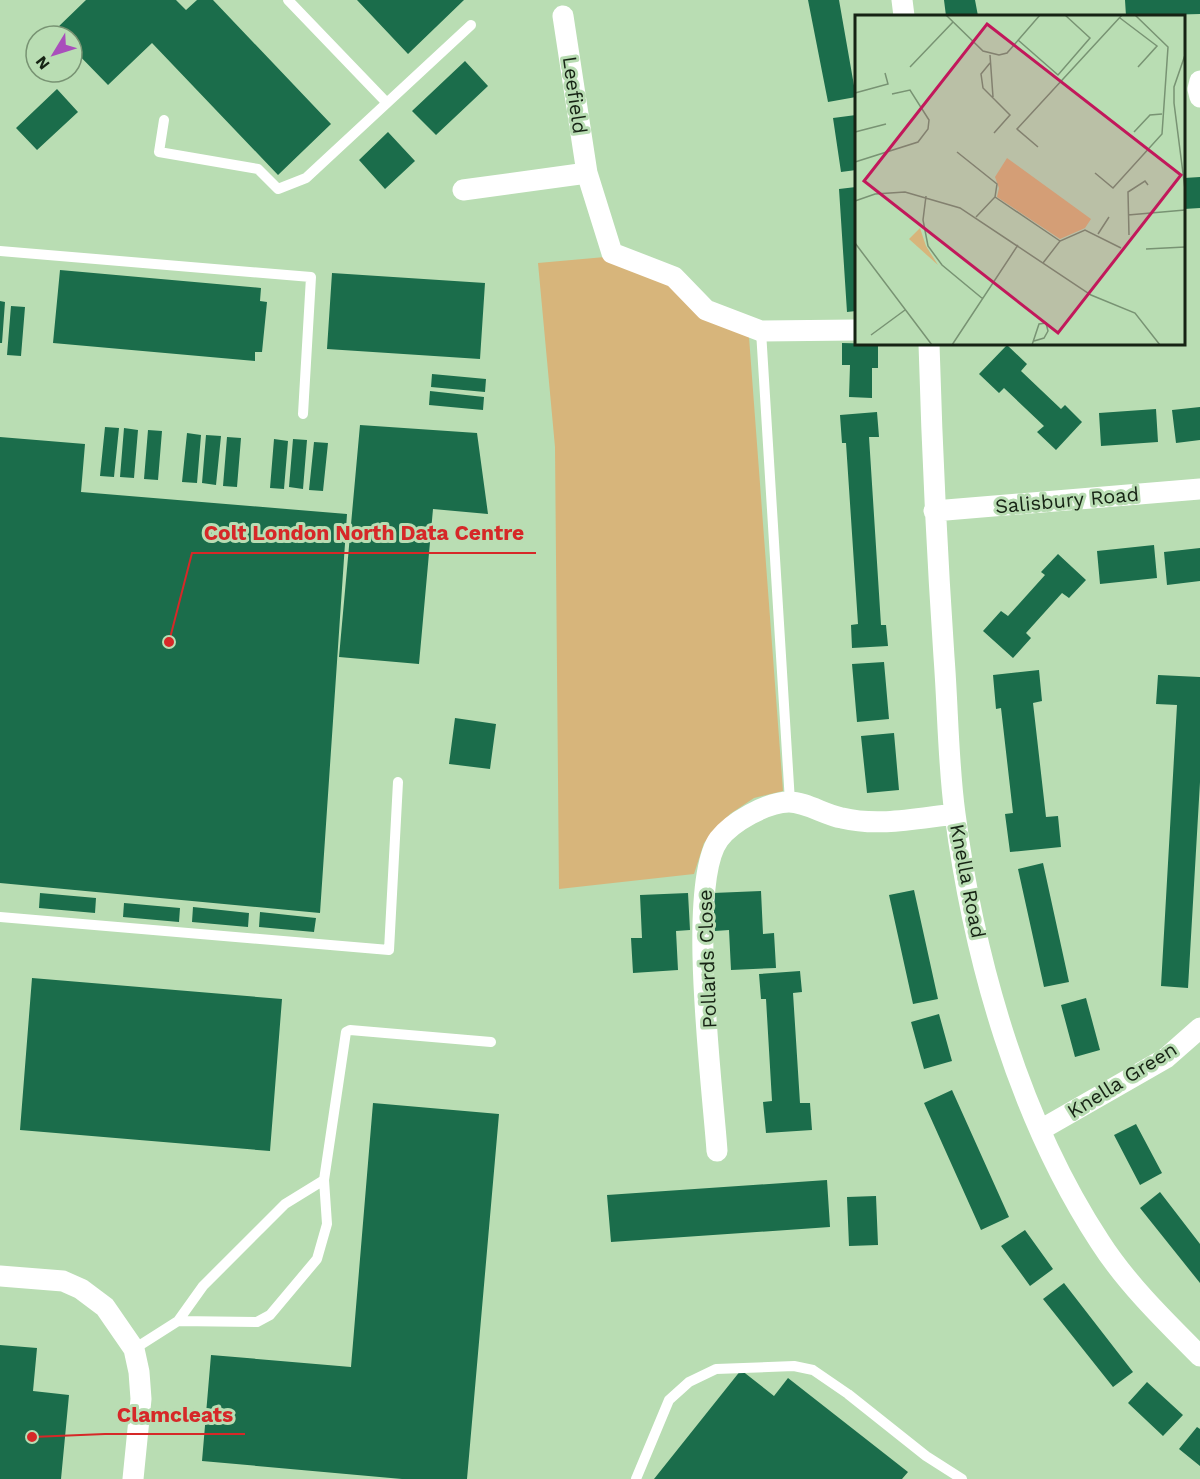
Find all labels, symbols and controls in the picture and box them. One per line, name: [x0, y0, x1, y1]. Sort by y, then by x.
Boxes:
inset map: [855, 15, 1185, 345]
north arrow: [24, 24, 84, 84]
text: N: [31, 52, 54, 73]
street label: Leefield: [558, 55, 592, 135]
street label: Salisbury Road: [994, 482, 1140, 518]
callout: Colt London North Data Centre: [192, 514, 536, 553]
text: Colt London North Data Centre: [204, 520, 524, 545]
street label: Knella Road: [945, 822, 991, 940]
street label: Pollards Close: [693, 889, 721, 1029]
street label: Knella Green: [1063, 1037, 1181, 1123]
callout: Clamcleats: [105, 1395, 245, 1434]
text: Clamcleats: [117, 1402, 233, 1427]

